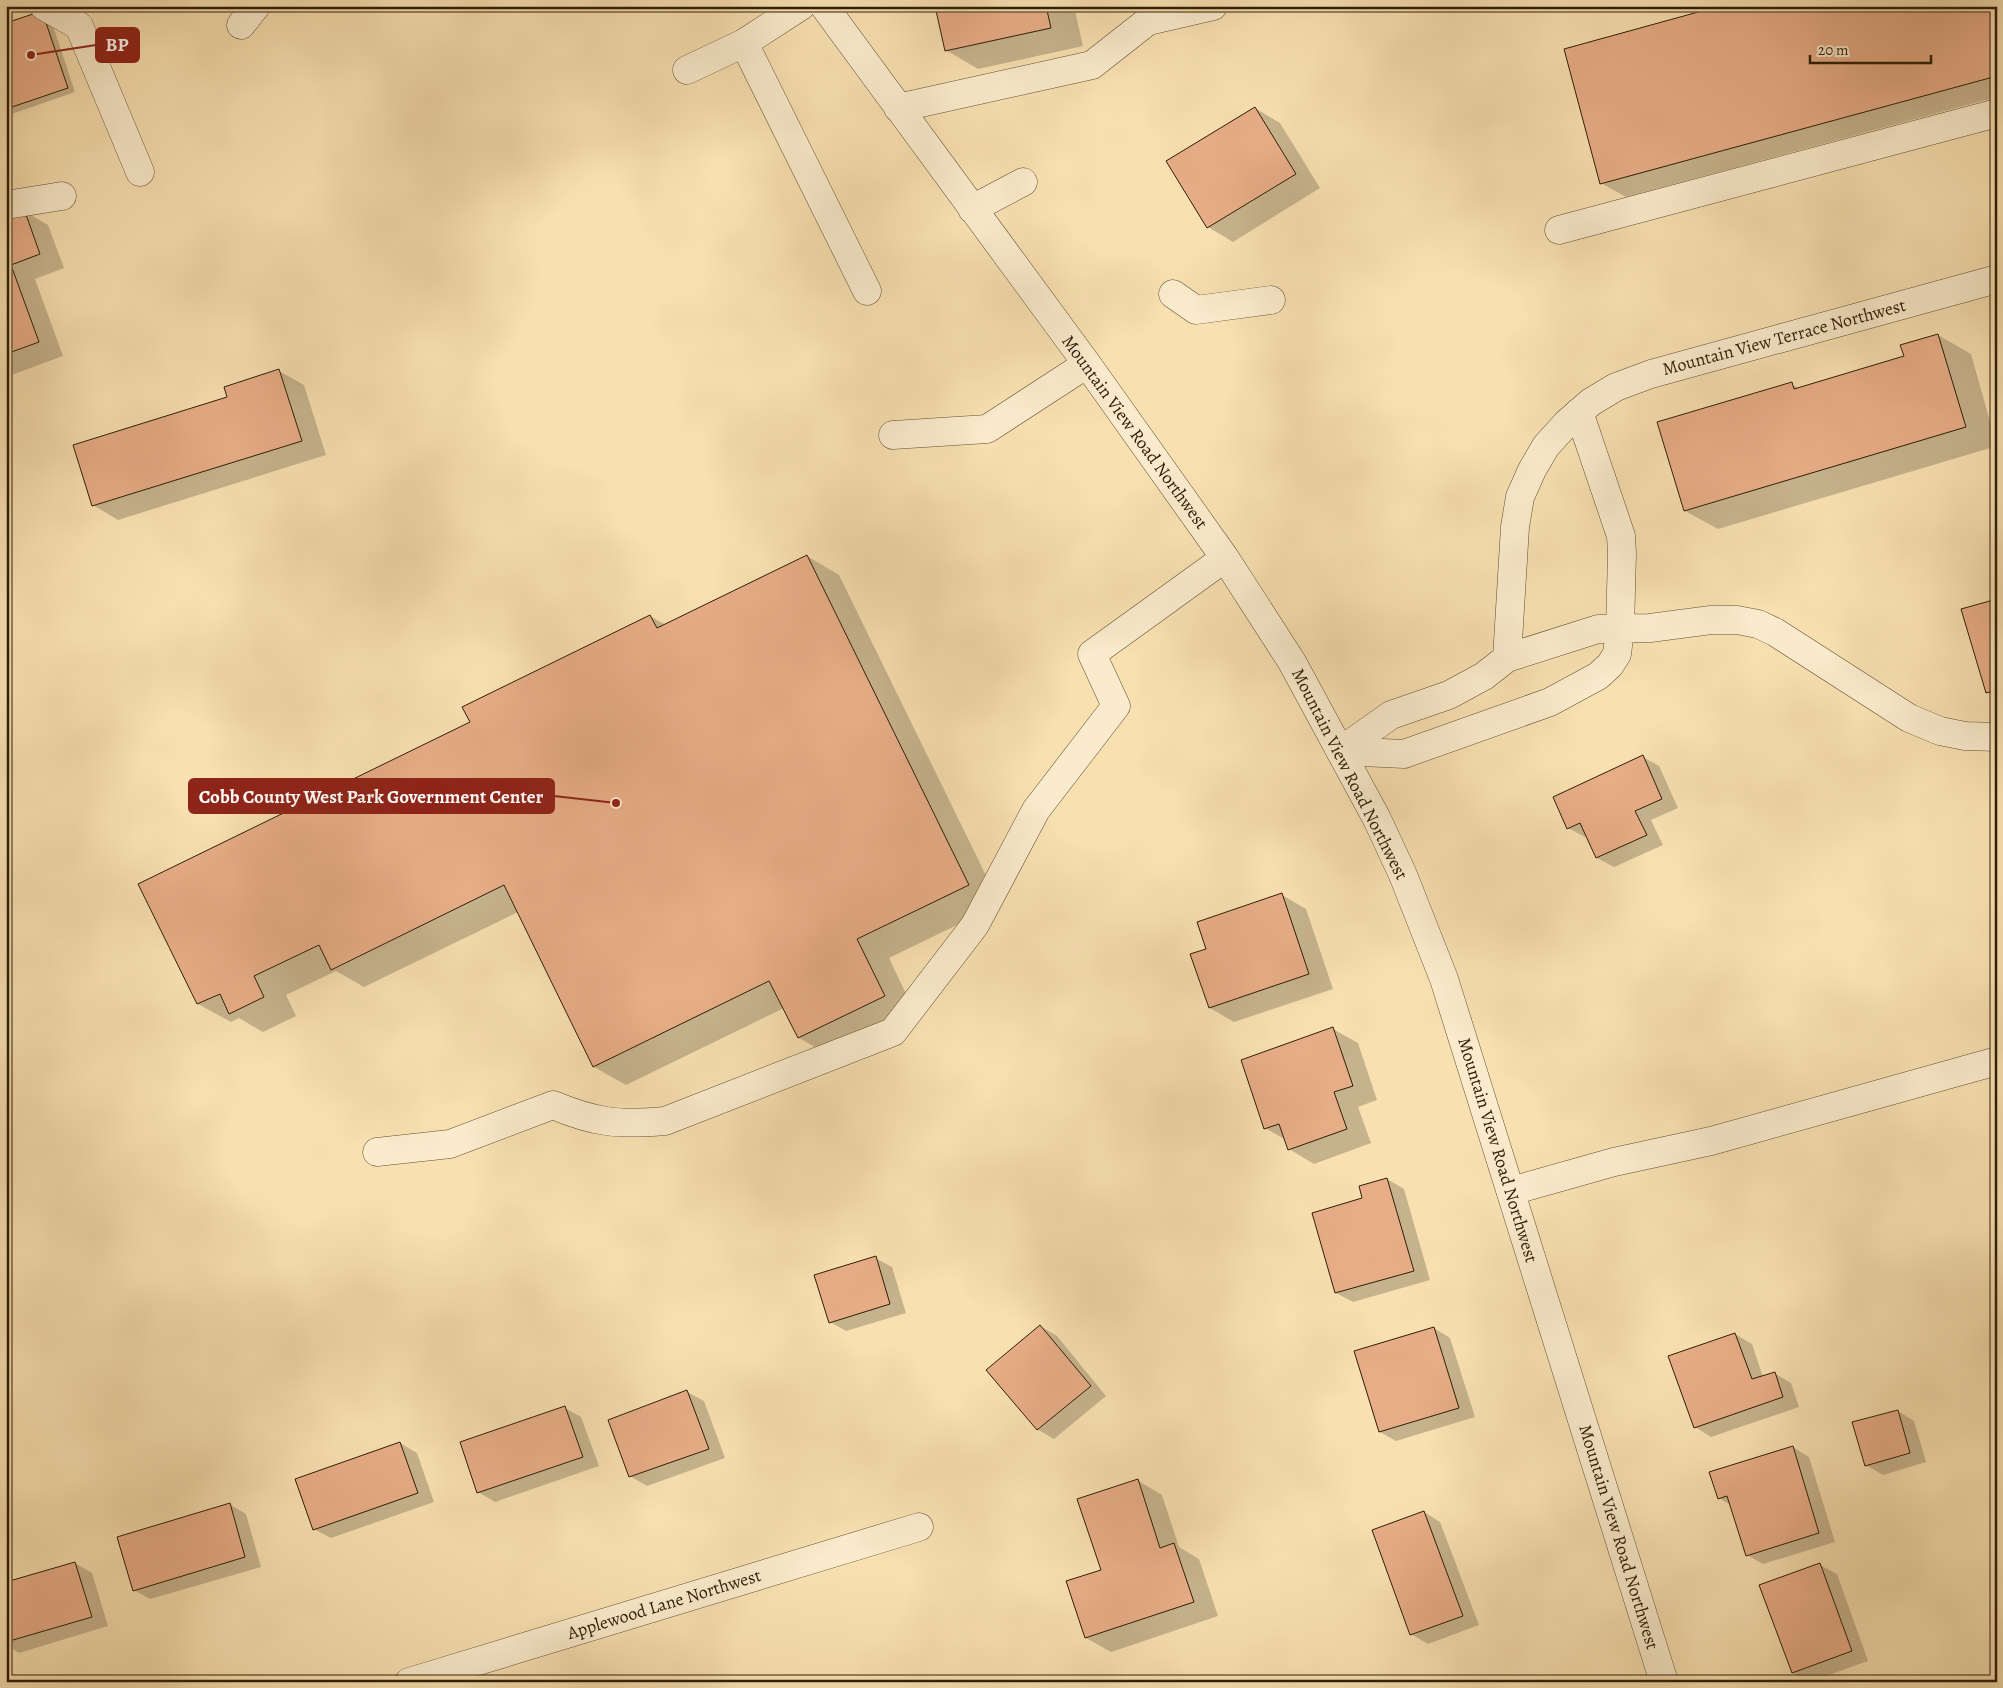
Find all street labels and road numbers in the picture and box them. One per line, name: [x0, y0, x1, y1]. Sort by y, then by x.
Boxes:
street label: Mountain View Terrace Northwest: [1660, 293, 1908, 381]
street label: Mountain View Road Northwest: [1056, 330, 1214, 534]
street label: Mountain View Road Northwest: [1286, 664, 1414, 884]
street label: Mountain View Road Northwest: [1452, 1034, 1544, 1266]
street label: Mountain View Road Northwest: [1573, 1421, 1665, 1653]
street label: Applewood Lane Northwest: [563, 1563, 764, 1645]

